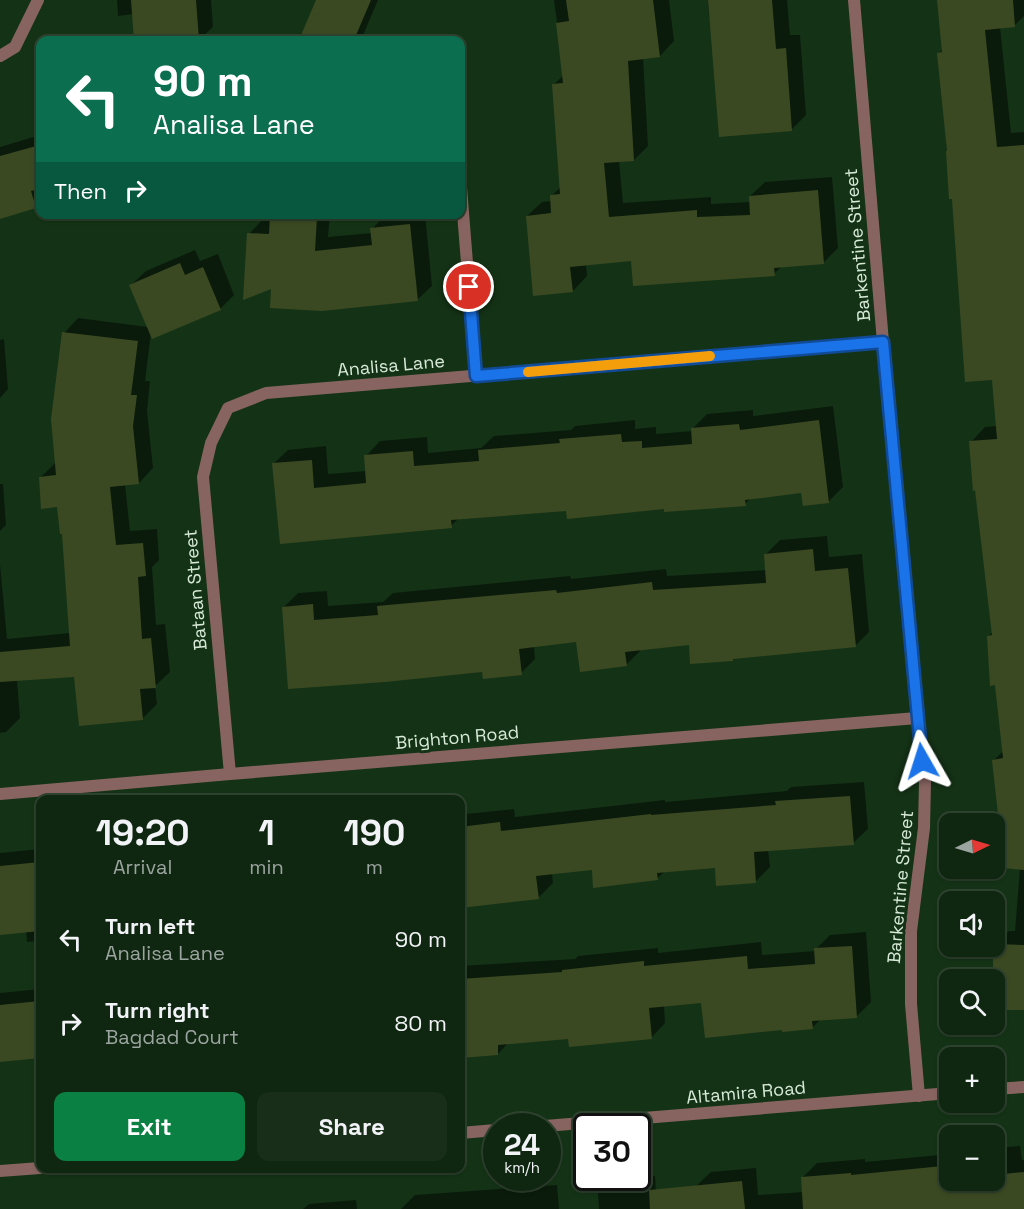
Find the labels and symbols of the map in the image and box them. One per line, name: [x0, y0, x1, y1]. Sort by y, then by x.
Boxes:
street label: Barkentine Street: [839, 167, 875, 323]
pin: [443, 261, 494, 312]
street label: Analisa Lane: [336, 349, 446, 381]
street label: Bataan Street: [178, 529, 212, 651]
street label: Brighton Road: [394, 720, 520, 754]
position arrow: [890, 729, 954, 793]
street label: Barkentine Street: [882, 809, 918, 965]
north arrow: [939, 813, 1005, 879]
street label: Altamira Road: [685, 1075, 807, 1109]
speed limit sign: 30: [573, 1113, 651, 1191]

